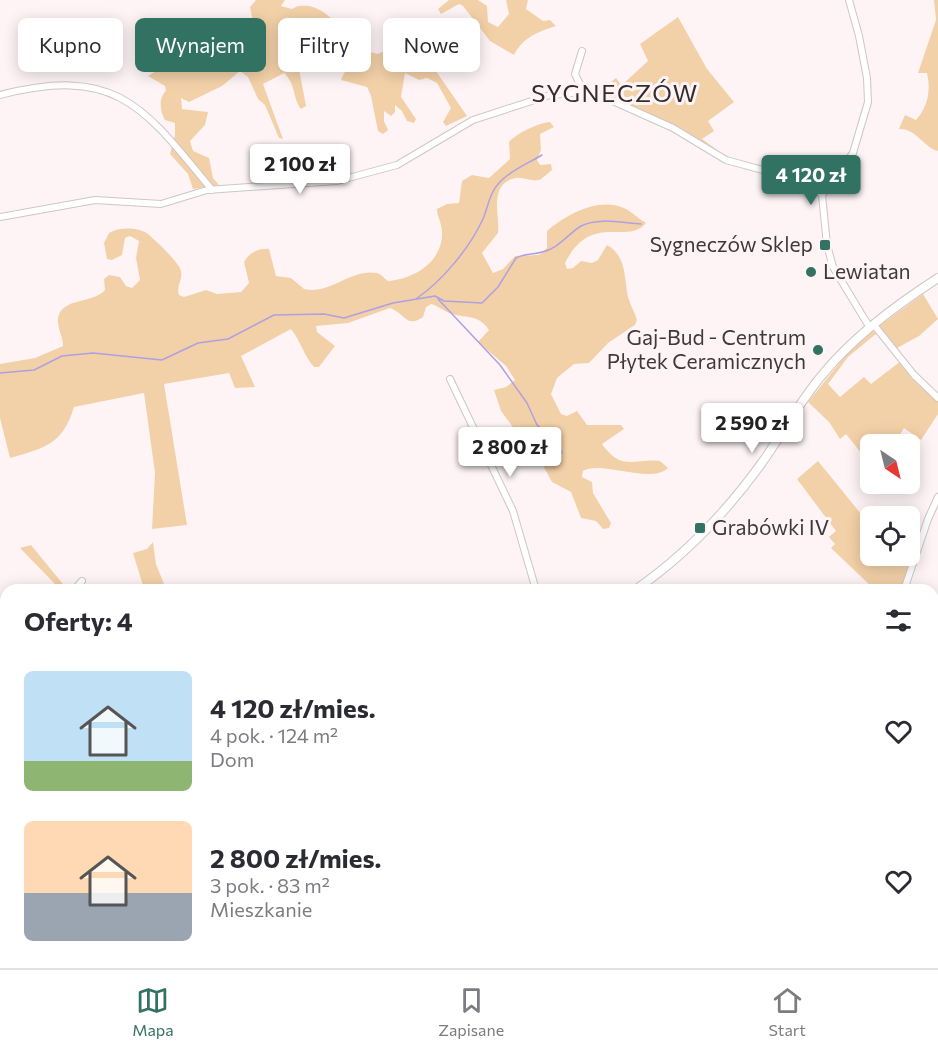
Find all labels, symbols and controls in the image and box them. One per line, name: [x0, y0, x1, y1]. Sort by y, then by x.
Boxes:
chip: Kupno: [18, 18, 123, 72]
chip: Wynajem: [135, 18, 266, 72]
chip: Filtry: [278, 18, 371, 72]
chip: Nowe: [383, 18, 480, 72]
district label: SYGNECZÓW: [531, 78, 699, 107]
pin: 2 100 zł: [238, 144, 362, 195]
text: 2 100 zł: [264, 151, 336, 175]
pin: 4 120 zł: [749, 155, 873, 206]
text: 4 120 zł: [776, 162, 846, 186]
place label: Sygneczów Sklep: [650, 231, 813, 256]
marker: Sygneczów Sklep: [818, 238, 832, 252]
place label: Lewiatan: [823, 258, 911, 283]
marker: Lewiatan: [804, 265, 818, 279]
place label: Gaj-Bud - Centrum Płytek Ceramicznych: [607, 324, 806, 373]
marker: Gaj-Bud - Centrum Płytek Ceramicznych: [811, 343, 825, 357]
pin: 2 590 zł: [690, 403, 814, 454]
text: 2 590 zł: [715, 410, 789, 434]
pin: 2 800 zł: [448, 427, 572, 478]
text: 2 800 zł: [472, 434, 548, 458]
north arrow: [860, 434, 920, 494]
map controls: [860, 434, 920, 566]
button: locate: [860, 506, 920, 566]
place label: Grabówki IV: [712, 514, 829, 539]
marker: Grabówki IV: [693, 521, 707, 535]
icon: filters: [882, 604, 915, 637]
text: Oferty: 4: [24, 605, 133, 636]
text: 4 120 zł/mies.: [210, 692, 376, 723]
icon: home: [72, 695, 144, 767]
icon: heart: [882, 715, 915, 748]
text: 4 pok. · 124 m²: [210, 723, 338, 747]
text: Dom: [210, 747, 254, 771]
text: 2 800 zł/mies.: [210, 842, 381, 873]
icon: home: [72, 845, 144, 917]
icon: heart: [882, 865, 915, 898]
text: 3 pok. · 83 m²: [210, 873, 330, 897]
text: Mieszkanie: [210, 897, 312, 921]
tab: Mapa: [132, 984, 174, 1039]
tab: Zapisane: [438, 984, 504, 1039]
tab: Start: [769, 984, 806, 1039]

